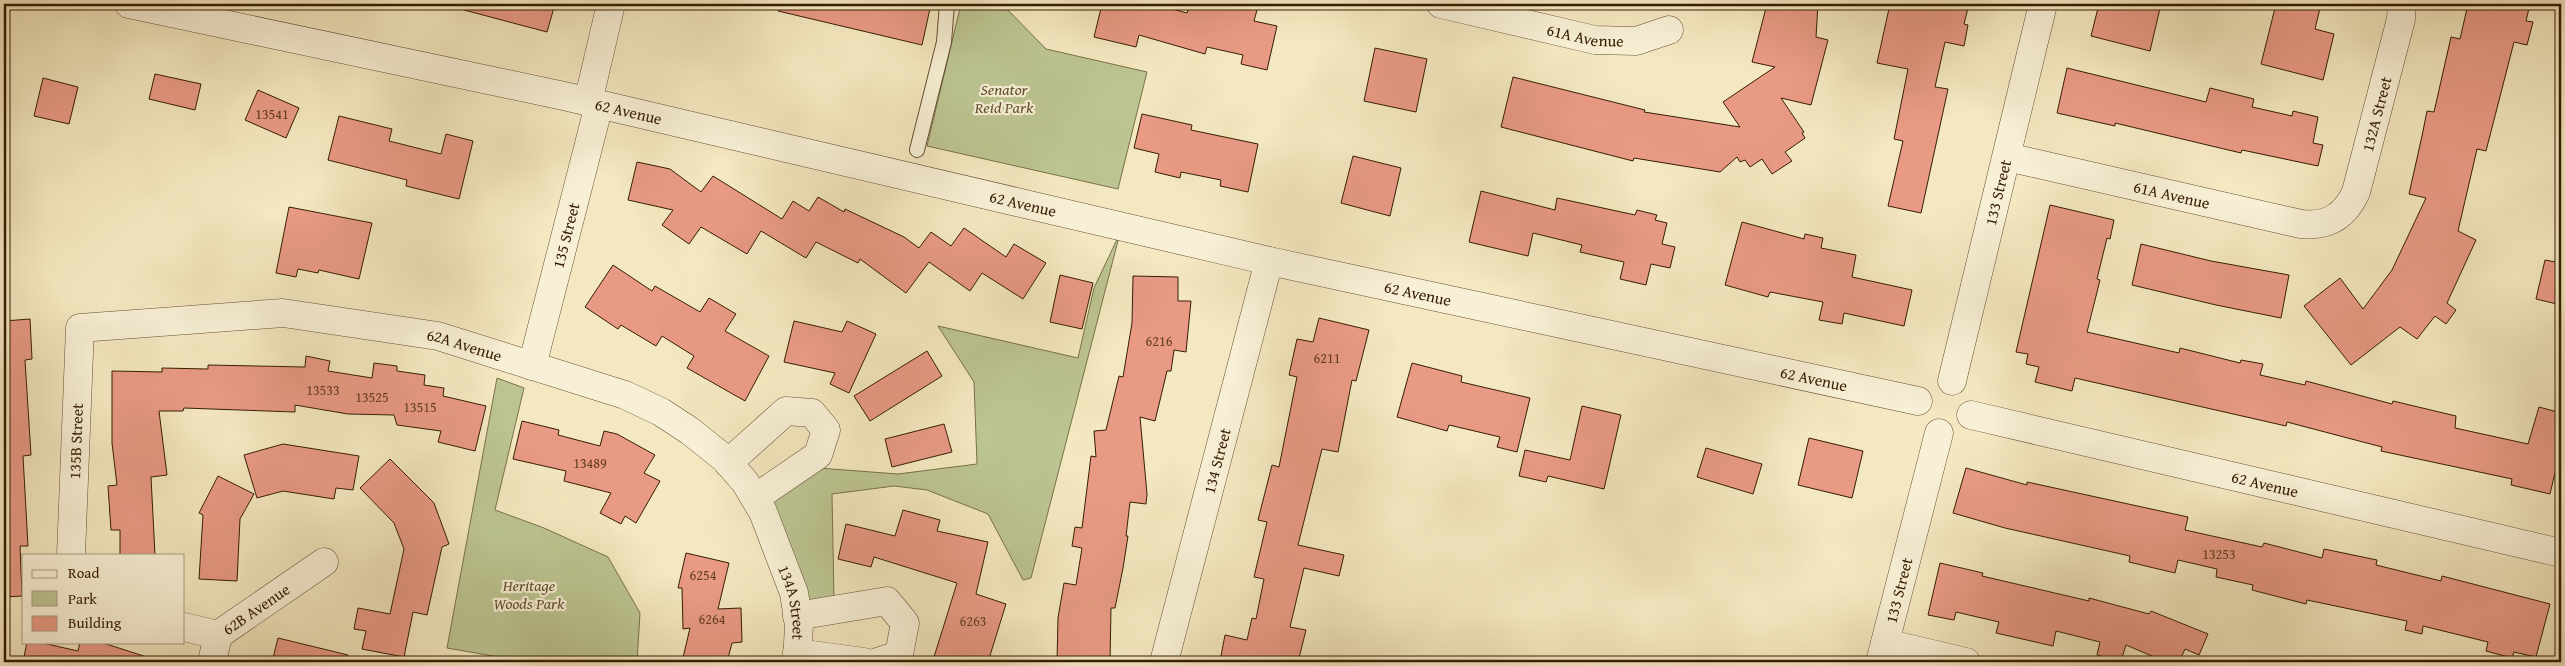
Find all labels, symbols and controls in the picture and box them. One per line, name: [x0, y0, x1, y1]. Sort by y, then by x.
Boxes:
street label: 61A Avenue: [1544, 17, 1624, 53]
street label: 132A Street: [2355, 74, 2398, 154]
park label: Senator Reid Park: [974, 77, 1034, 119]
street label: 62 Avenue: [593, 92, 665, 131]
house number: 13541: [255, 104, 289, 124]
street label: 133 Street: [1978, 157, 2017, 228]
street label: 61A Avenue: [2131, 174, 2212, 215]
street label: 62 Avenue: [987, 184, 1059, 223]
street label: 135 Street: [546, 199, 586, 271]
street label: 62 Avenue: [1382, 274, 1454, 312]
street label: 62A Avenue: [425, 322, 505, 367]
house number: 6216: [1146, 331, 1173, 351]
house number: 6211: [1314, 348, 1340, 368]
street label: 62 Avenue: [1778, 360, 1850, 397]
house number: 13533: [306, 380, 340, 400]
house number: 13525: [355, 387, 389, 407]
house number: 13515: [403, 397, 437, 417]
street label: 135B Street: [62, 402, 89, 480]
street label: 134 Street: [1197, 425, 1237, 496]
house number: 13489: [573, 453, 607, 473]
street label: 62 Avenue: [2229, 464, 2301, 503]
house number: 13253: [2202, 544, 2236, 564]
legend: [22, 554, 185, 644]
street label: 133 Street: [1878, 554, 1919, 626]
street label: 134A Street: [772, 561, 811, 641]
text: Road: [68, 562, 99, 583]
house number: 6254: [690, 565, 717, 585]
park label: Heritage Woods Park: [494, 573, 565, 615]
street label: 62B Avenue: [217, 577, 295, 641]
text: Park: [68, 588, 97, 609]
house number: 6264: [699, 609, 726, 629]
house number: 6263: [960, 611, 986, 631]
text: Building: [68, 612, 122, 633]

